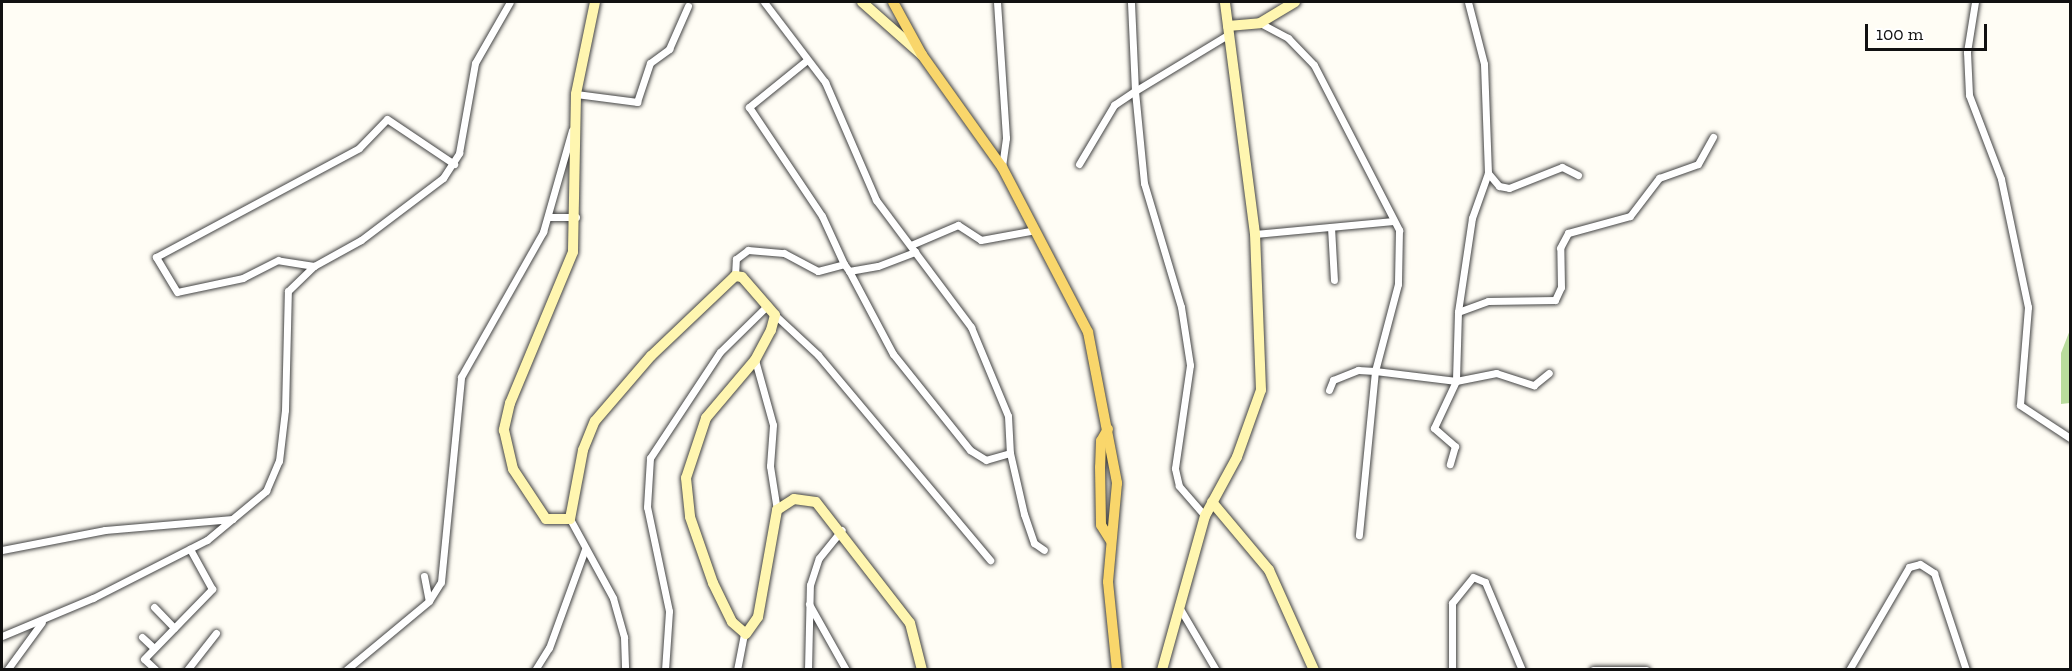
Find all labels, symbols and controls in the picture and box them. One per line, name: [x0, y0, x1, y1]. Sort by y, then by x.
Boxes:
scale bar: [1868, 12, 1990, 50]
text: 100 m: [1876, 23, 1923, 45]

